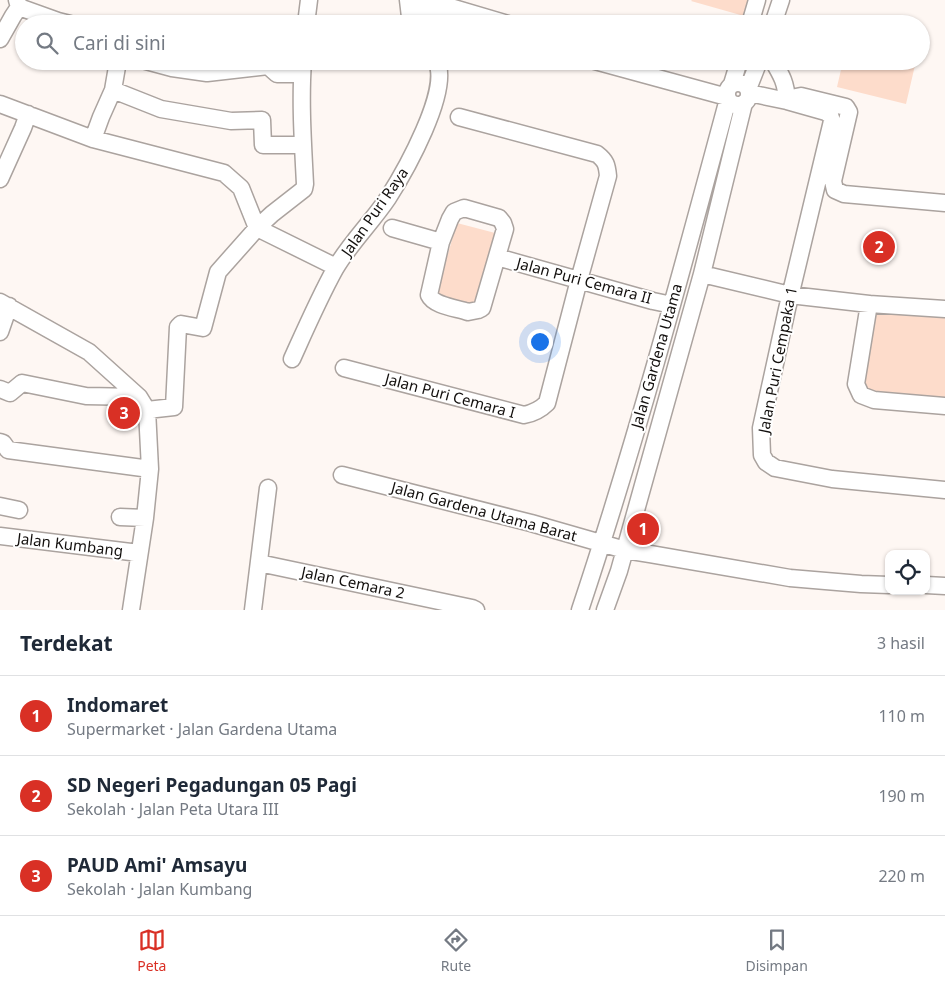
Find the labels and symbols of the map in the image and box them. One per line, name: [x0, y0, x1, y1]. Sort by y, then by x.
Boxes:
street label: Jalan Puri Raya: [335, 163, 412, 261]
pin: 2: [863, 228, 895, 266]
street label: Jalan Puri Cemara II: [513, 252, 654, 308]
street label: Jalan Gardena Utama: [625, 281, 686, 432]
street label: Jalan Puri Cempaka 1: [753, 285, 801, 437]
your location: [527, 329, 553, 355]
street label: Jalan Puri Cemara I: [381, 368, 518, 422]
pin: 3: [108, 394, 140, 432]
street label: Jalan Gardena Utama Barat: [387, 476, 580, 546]
pin: 1: [627, 510, 659, 548]
street label: Jalan Kumbang: [14, 527, 124, 560]
street label: Jalan Cemara 2: [298, 561, 407, 603]

